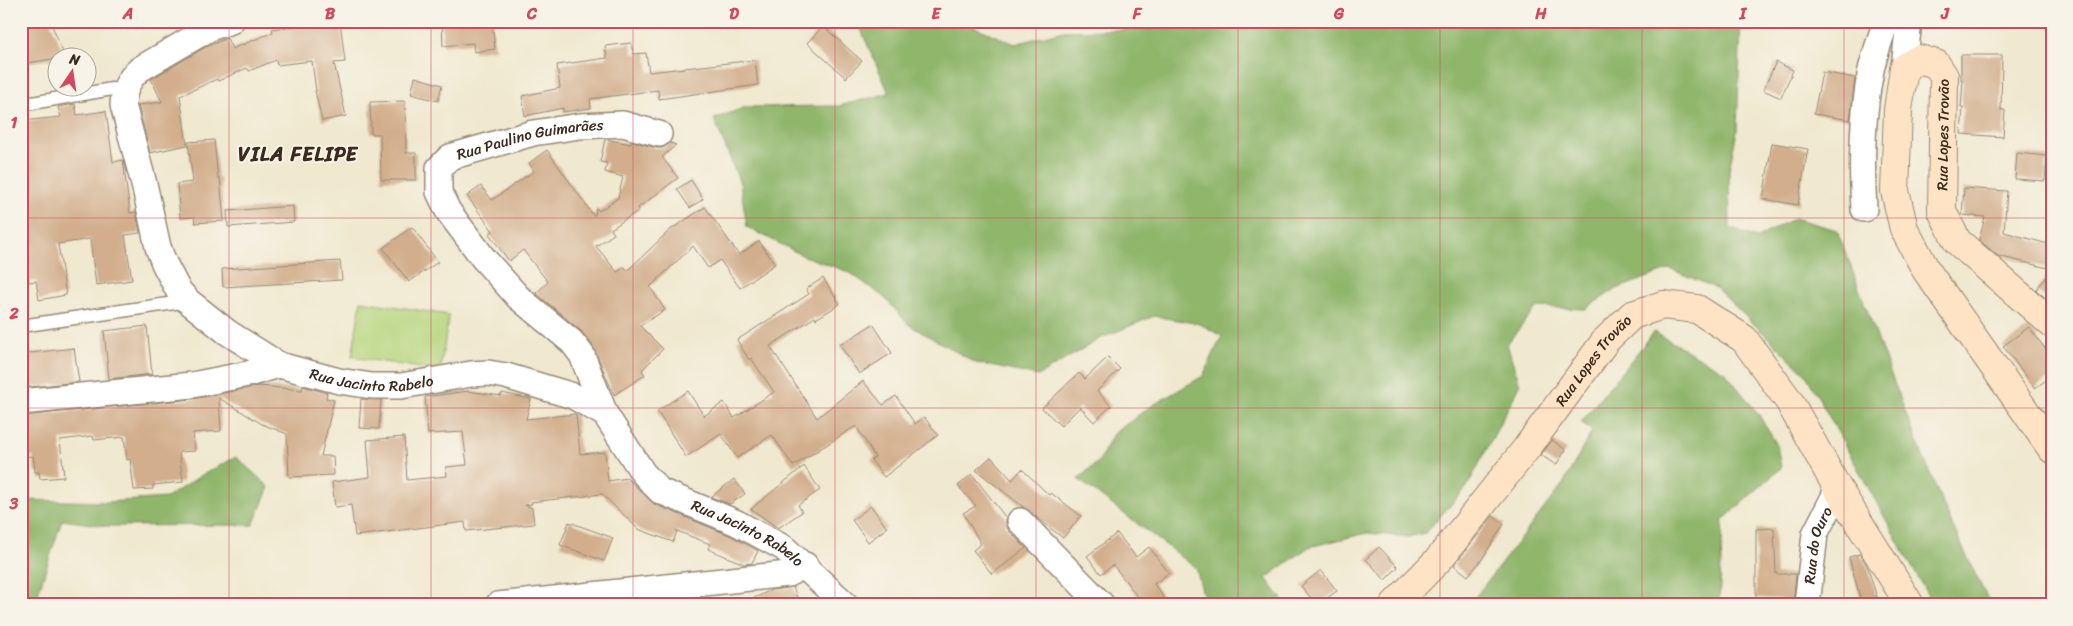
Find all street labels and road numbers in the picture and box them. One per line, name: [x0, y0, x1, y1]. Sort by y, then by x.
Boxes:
street label: Rua Lopes Trovão: [1929, 78, 1957, 191]
street label: Rua Paulino Guimarães: [454, 112, 604, 167]
street label: Rua Lopes Trovão: [1548, 308, 1639, 412]
street label: Rua Jacinto Rabelo: [307, 361, 436, 399]
street label: Rua Jacinto Rabelo: [687, 492, 810, 573]
street label: Rua do Ouro: [1796, 502, 1840, 585]

